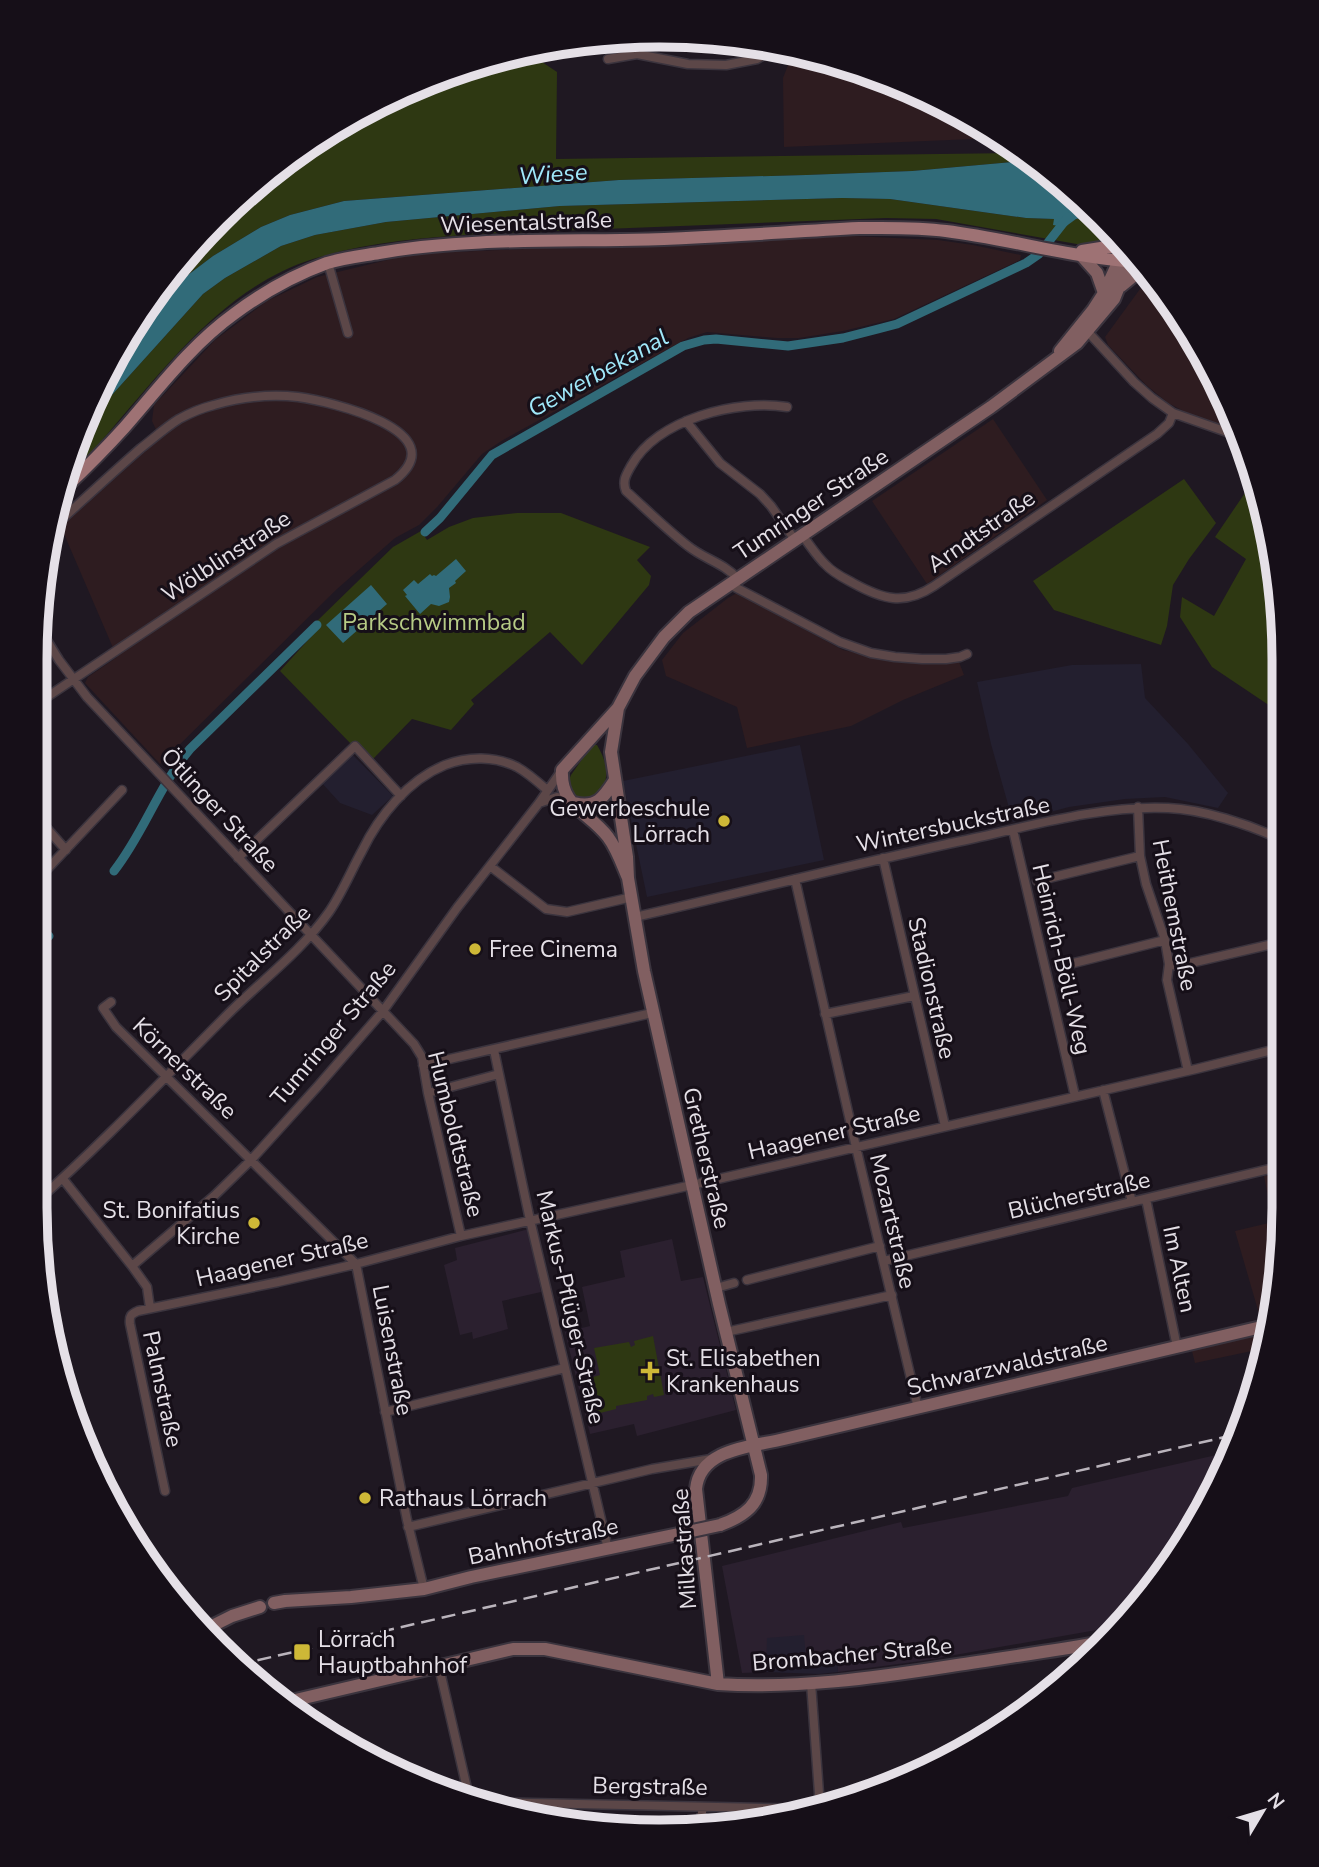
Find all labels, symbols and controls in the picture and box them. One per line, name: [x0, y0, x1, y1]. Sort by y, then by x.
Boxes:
water label: Wiese: [517, 156, 589, 192]
street label: Wiesentalstraße: [440, 204, 612, 241]
water label: Gewerbekanal: [522, 321, 674, 425]
street label: Tumringer Straße: [728, 441, 895, 568]
street label: Arndtstraße: [921, 483, 1041, 580]
street label: Wölblinstraße: [156, 503, 297, 610]
park label: Parkschwimmbad: [342, 607, 526, 638]
street label: Ötlinger Straße: [154, 741, 285, 879]
street label: Wintersbuckstraße: [854, 789, 1053, 860]
place label: Gewerbeschule Lörrach: [549, 793, 710, 850]
marker: Gewerbeschule Lörrach: [716, 813, 732, 829]
street label: Heithemstraße: [1145, 837, 1204, 994]
street label: Heinrich-Böll-Weg: [1024, 860, 1099, 1058]
street label: Spitalstraße: [207, 898, 318, 1009]
street label: Stadionstraße: [900, 914, 963, 1062]
place label: Free Cinema: [489, 934, 618, 965]
marker: Free Cinema: [467, 941, 483, 957]
street label: Tumringer Straße: [264, 954, 403, 1112]
street label: Körnerstraße: [126, 1011, 244, 1126]
street label: Humboldtstraße: [420, 1048, 491, 1220]
street label: Gretherstraße: [675, 1084, 738, 1232]
street label: Haagener Straße: [745, 1098, 923, 1167]
street label: Mozartstraße: [862, 1151, 923, 1292]
street label: Blücherstraße: [1005, 1164, 1153, 1227]
street label: Markus-Pflüger-Straße: [529, 1187, 612, 1427]
place label: St. Bonifatius Kirche: [103, 1195, 240, 1252]
marker: St. Bonifatius Kirche: [246, 1215, 262, 1231]
street label: Im Alten: [1155, 1223, 1204, 1315]
street label: Haagener Straße: [193, 1225, 371, 1294]
street label: Luisenstraße: [365, 1282, 420, 1418]
street label: Schwarzwaldstraße: [904, 1327, 1110, 1404]
street label: Palmstraße: [135, 1328, 190, 1450]
place label: St. Elisabethen Krankenhaus: [666, 1343, 820, 1400]
marker: St. Elisabethen Krankenhaus: [640, 1361, 660, 1381]
place label: Rathaus Lörrach: [379, 1483, 547, 1514]
street label: Milkastraße: [665, 1487, 704, 1610]
marker: Rathaus Lörrach: [357, 1490, 373, 1506]
street label: Bahnhofstraße: [465, 1510, 621, 1573]
place label: Lörrach Hauptbahnhof: [318, 1624, 467, 1681]
street label: Brombacher Straße: [751, 1630, 953, 1679]
marker: Lörrach Hauptbahnhof: [292, 1642, 312, 1662]
street label: Bergstraße: [592, 1770, 708, 1803]
north arrow: [1228, 1776, 1298, 1846]
text: N: [1261, 1788, 1290, 1815]

